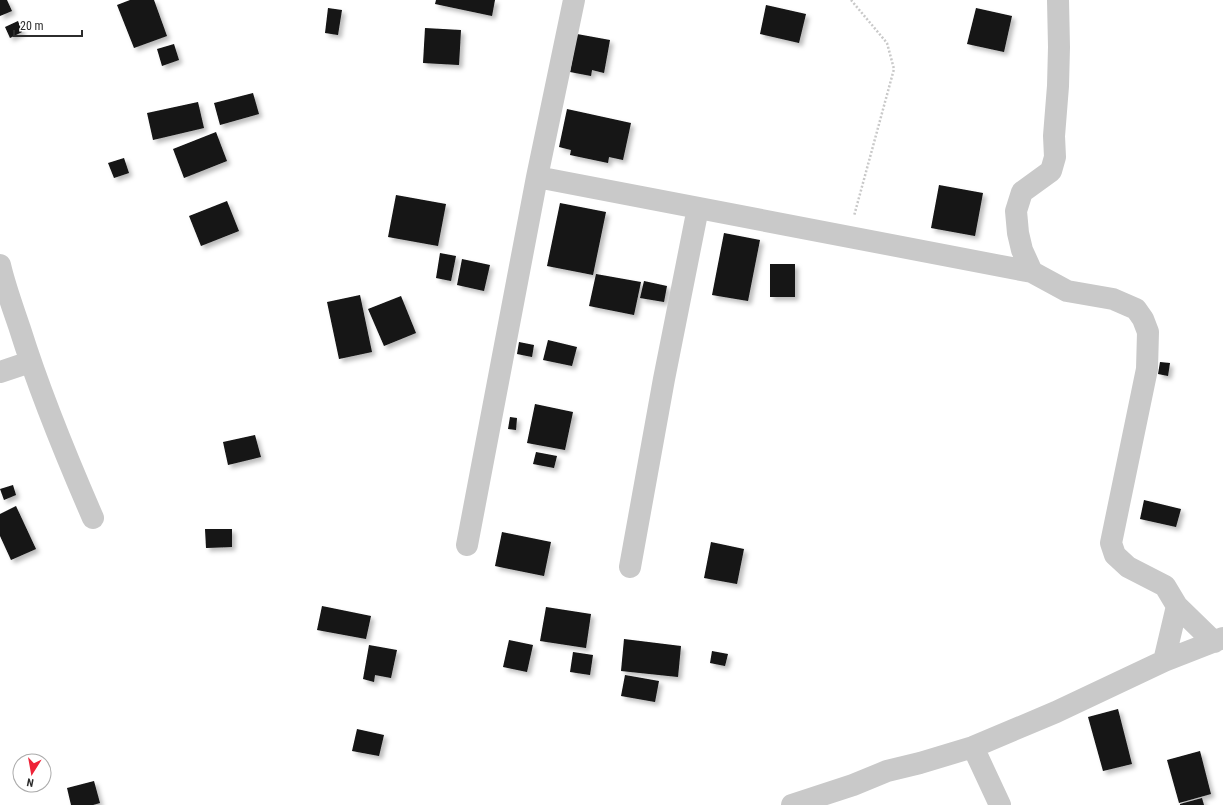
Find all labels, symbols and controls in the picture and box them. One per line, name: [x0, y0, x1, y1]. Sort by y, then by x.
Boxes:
scale bar: [14, 12, 82, 38]
text: 20 m: [20, 19, 44, 33]
north arrow: [12, 753, 52, 793]
text: N: [25, 775, 35, 789]

